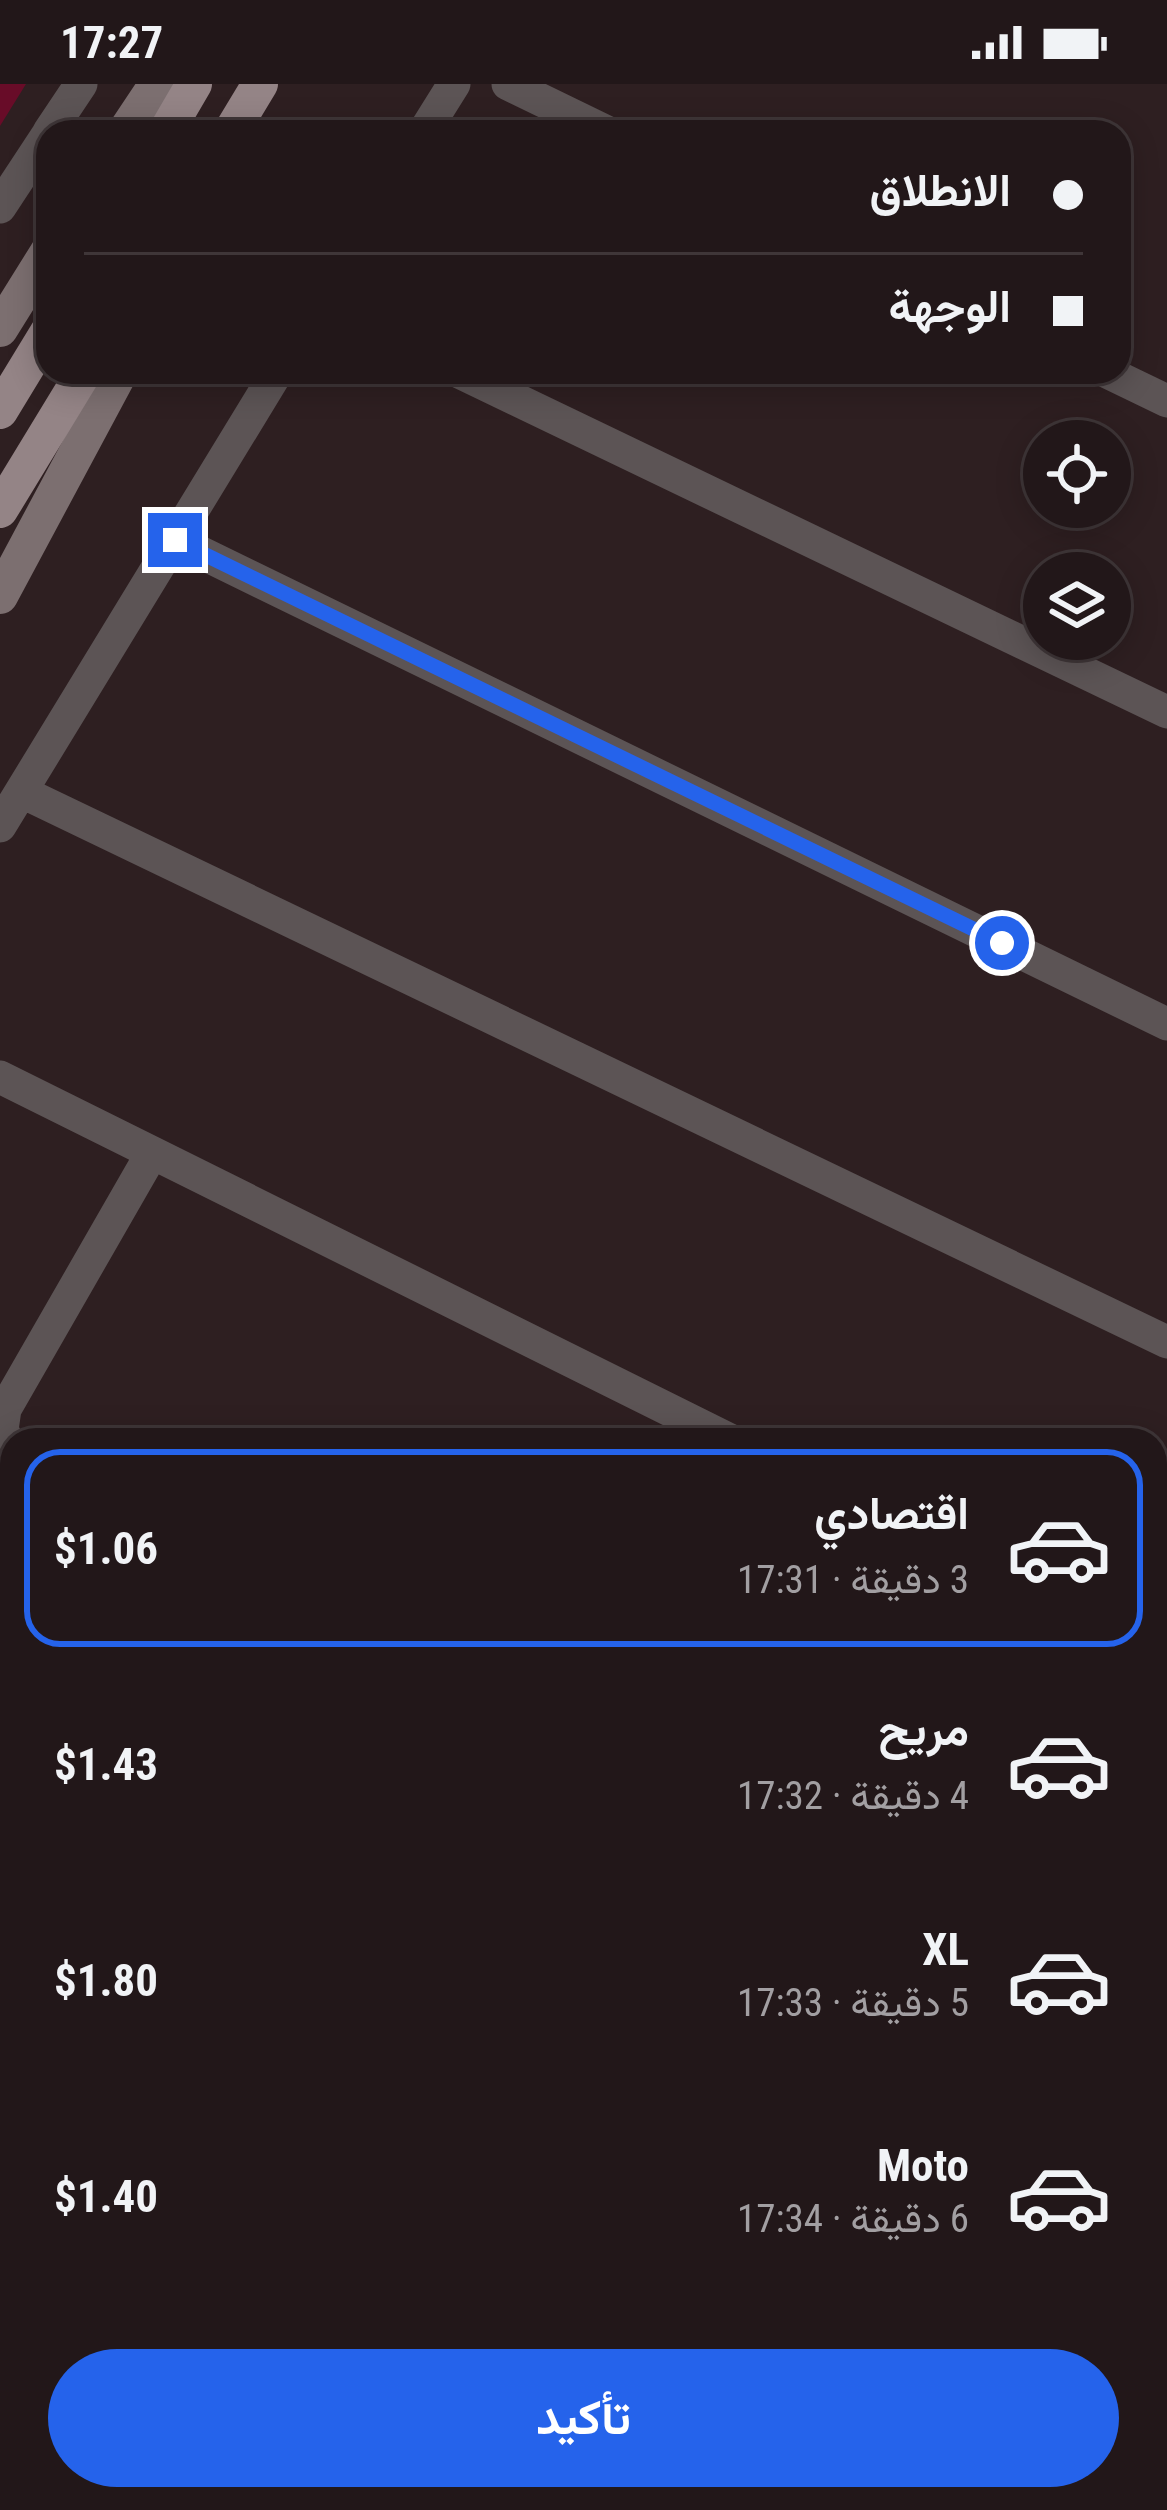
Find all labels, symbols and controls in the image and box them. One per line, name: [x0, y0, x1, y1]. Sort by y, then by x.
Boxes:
text: 17:27: [60, 16, 163, 69]
text: الانطلاق: [870, 164, 1011, 217]
text: الوجهة: [889, 280, 1011, 333]
map controls: [1023, 420, 1131, 660]
button: locate: [1023, 420, 1131, 528]
route end: [148, 513, 202, 567]
button: layers: [1023, 552, 1131, 660]
route start: [975, 916, 1029, 970]
text: اقتصادي: [814, 1487, 969, 1540]
icon: car: [1005, 1494, 1113, 1602]
text: $1.06: [54, 1522, 158, 1575]
text: 3 دقيقة · 17:31: [737, 1557, 969, 1603]
text: مريح: [878, 1703, 969, 1756]
icon: car: [1005, 1710, 1113, 1818]
text: $1.43: [54, 1738, 158, 1791]
text: 4 دقيقة · 17:32: [737, 1773, 969, 1819]
text: XL: [922, 1923, 969, 1976]
icon: car: [1005, 1926, 1113, 2034]
text: $1.80: [54, 1954, 158, 2007]
text: 5 دقيقة · 17:33: [737, 1980, 969, 2026]
text: Moto: [877, 2139, 969, 2192]
icon: car: [1005, 2142, 1113, 2250]
text: $1.40: [54, 2170, 158, 2223]
text: 6 دقيقة · 17:34: [737, 2196, 969, 2242]
button: تأكيد: [48, 2349, 1119, 2487]

